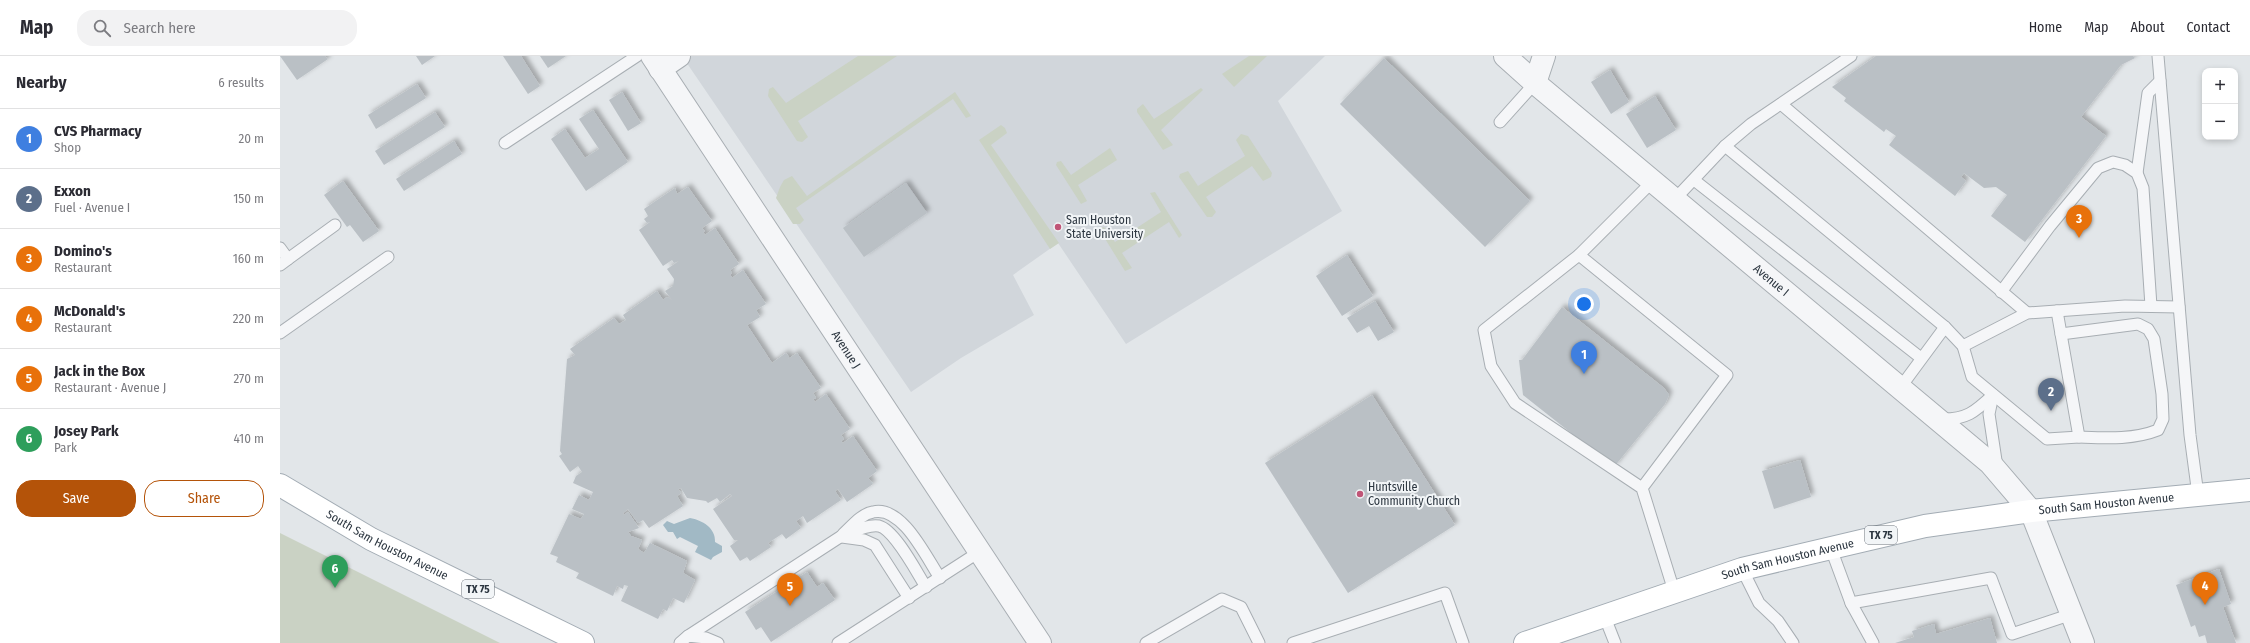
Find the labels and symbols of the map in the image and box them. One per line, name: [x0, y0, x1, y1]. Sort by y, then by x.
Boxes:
pin: 3: [2066, 205, 2092, 238]
place label: Sam Houston State University: [1066, 213, 1144, 241]
marker: Sam Houston State University: [1053, 222, 1063, 232]
street label: Avenue I: [1750, 261, 1792, 299]
your location: [1574, 294, 1594, 314]
street label: Avenue J: [829, 328, 864, 371]
pin: 1: [1571, 341, 1597, 374]
pin: 2: [2038, 378, 2064, 411]
place label: Huntsville Community Church: [1368, 480, 1460, 508]
marker: Huntsville Community Church: [1355, 489, 1365, 499]
street label: South Sam Houston Avenue: [2038, 490, 2175, 517]
street label: South Sam Houston Avenue: [324, 507, 451, 583]
road number: TX 75: [1865, 526, 1897, 544]
street label: South Sam Houston Avenue: [1720, 536, 1855, 582]
pin: 6: [322, 555, 348, 588]
pin: 4: [2192, 572, 2218, 605]
pin: 5: [777, 573, 803, 606]
road number: TX 75: [462, 580, 494, 598]

